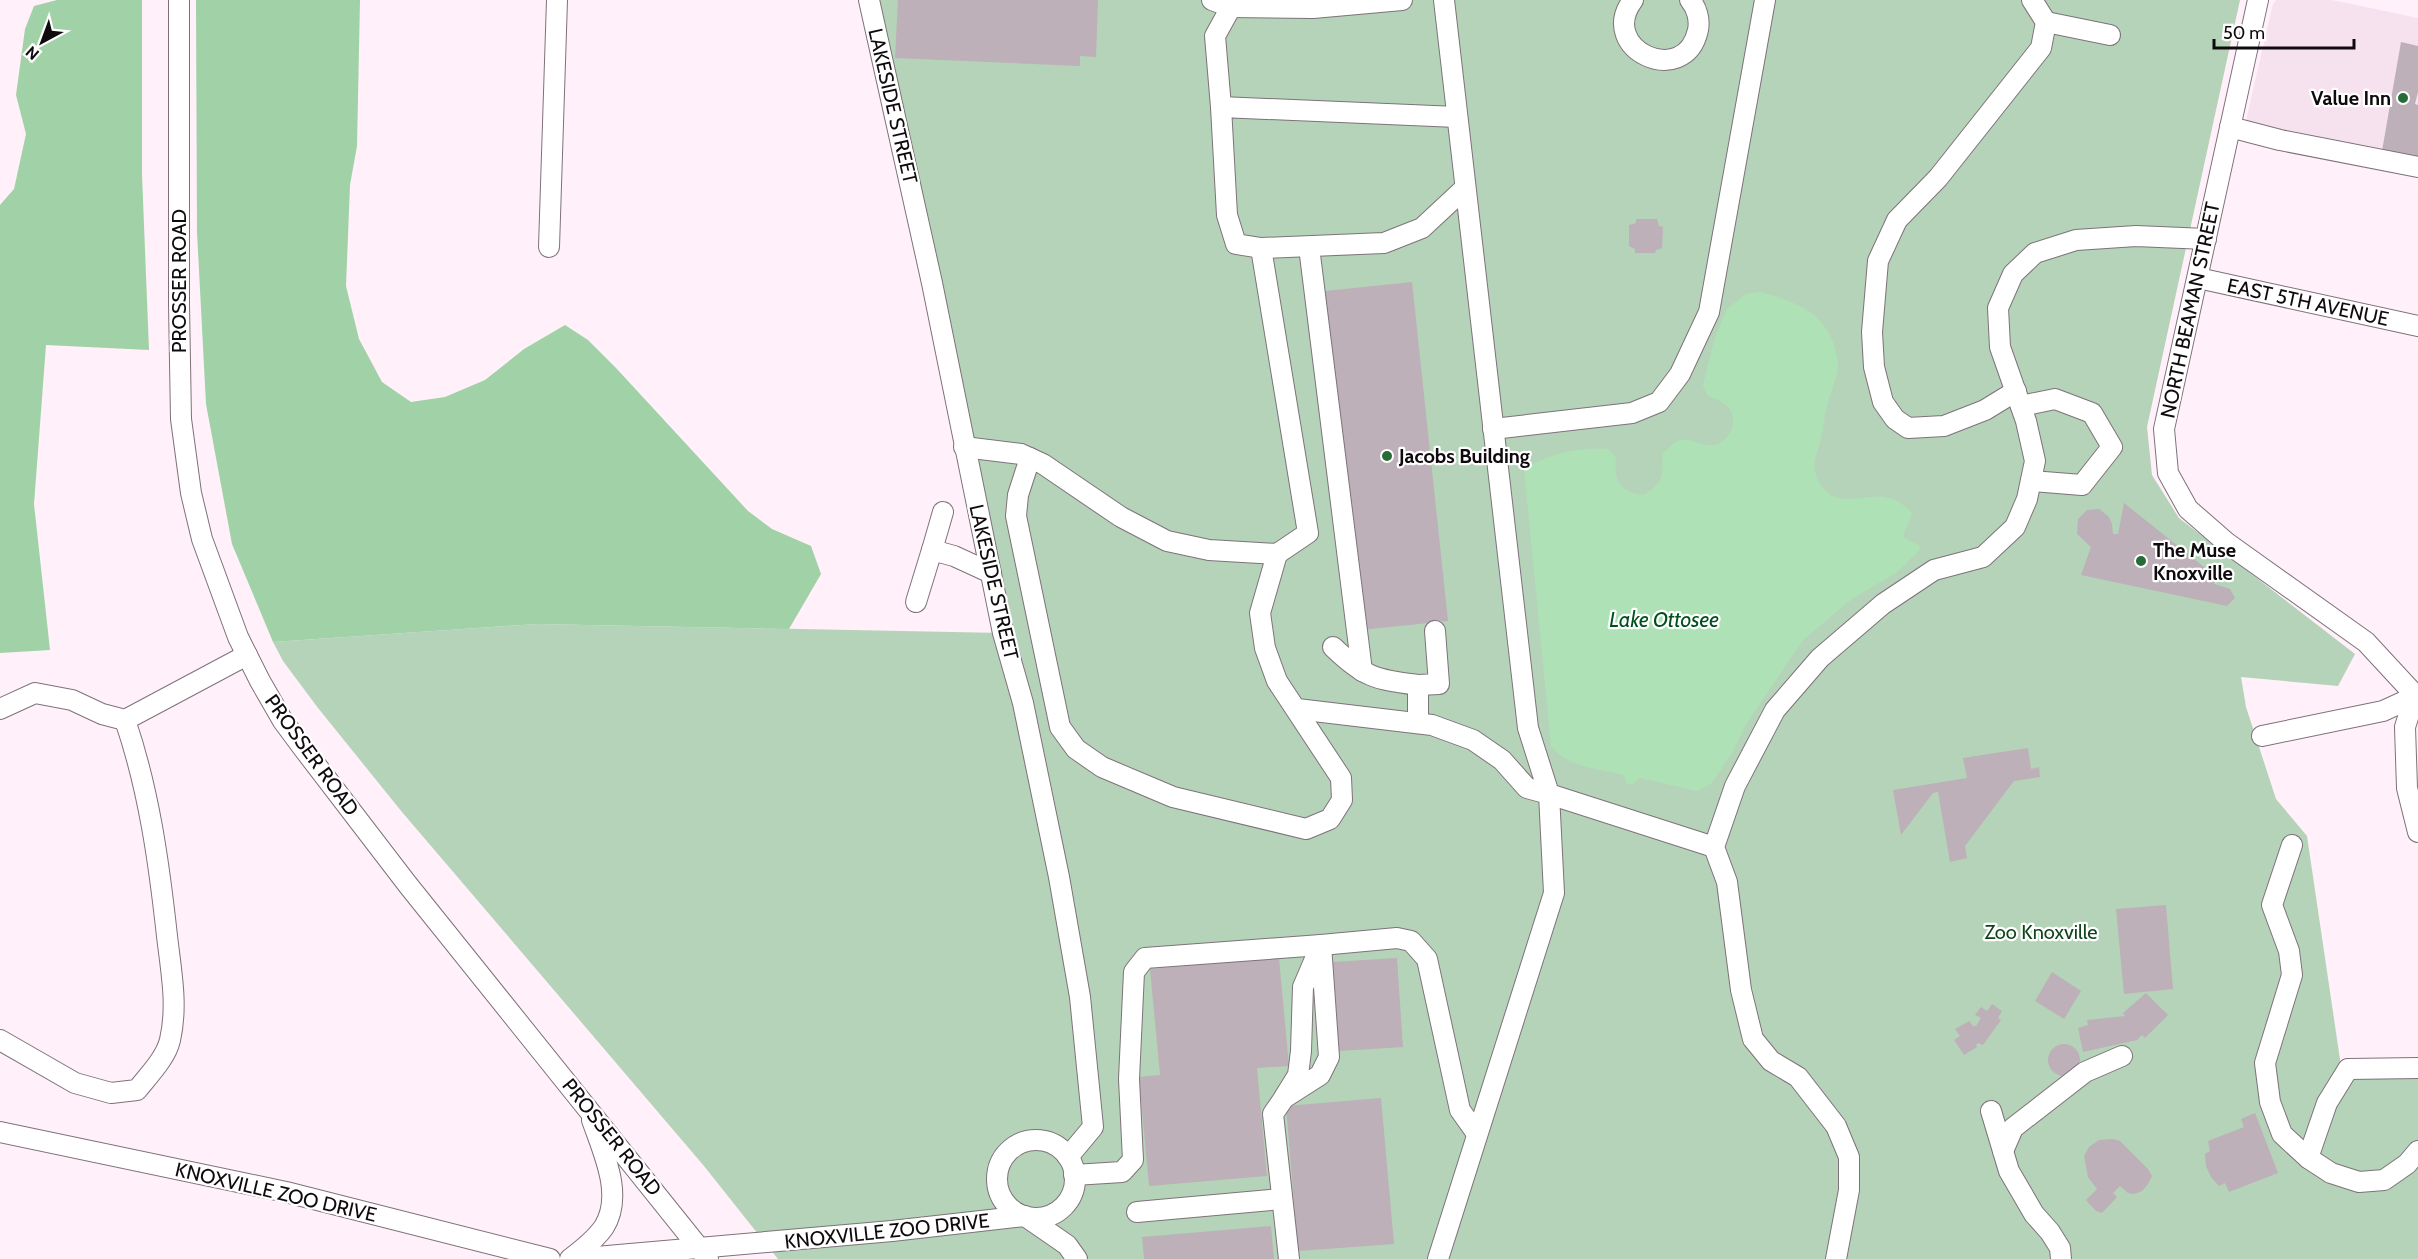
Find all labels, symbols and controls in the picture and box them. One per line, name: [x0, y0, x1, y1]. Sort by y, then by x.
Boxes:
north arrow: [12, 12, 72, 72]
scale bar: [2214, 12, 2354, 50]
text: 50 m: [2223, 22, 2265, 44]
street label: LAKESIDE STREET: [863, 26, 923, 186]
text: N: [22, 42, 43, 64]
place label: Value Inn: [2311, 86, 2391, 110]
marker: Value Inn: [2396, 91, 2410, 105]
street label: NORTH BEAMAN STREET: [2155, 199, 2225, 420]
street label: PROSSER ROAD: [167, 209, 191, 353]
street label: EAST 5TH AVENUE: [2225, 273, 2391, 331]
place label: Jacobs Building: [1398, 444, 1530, 468]
marker: Jacobs Building: [1380, 449, 1394, 463]
street label: LAKESIDE STREET: [964, 502, 1024, 662]
place label: The Muse Knoxville: [2153, 538, 2236, 585]
marker: The Muse Knoxville: [2134, 554, 2148, 568]
water label: Lake Ottosee: [1609, 607, 1719, 632]
street label: PROSSER ROAD: [260, 690, 364, 820]
park label: Zoo Knoxville: [1984, 920, 2098, 944]
street label: PROSSER ROAD: [557, 1073, 667, 1201]
street label: KNOXVILLE ZOO DRIVE: [173, 1157, 379, 1227]
street label: KNOXVILLE ZOO DRIVE: [783, 1208, 991, 1254]

